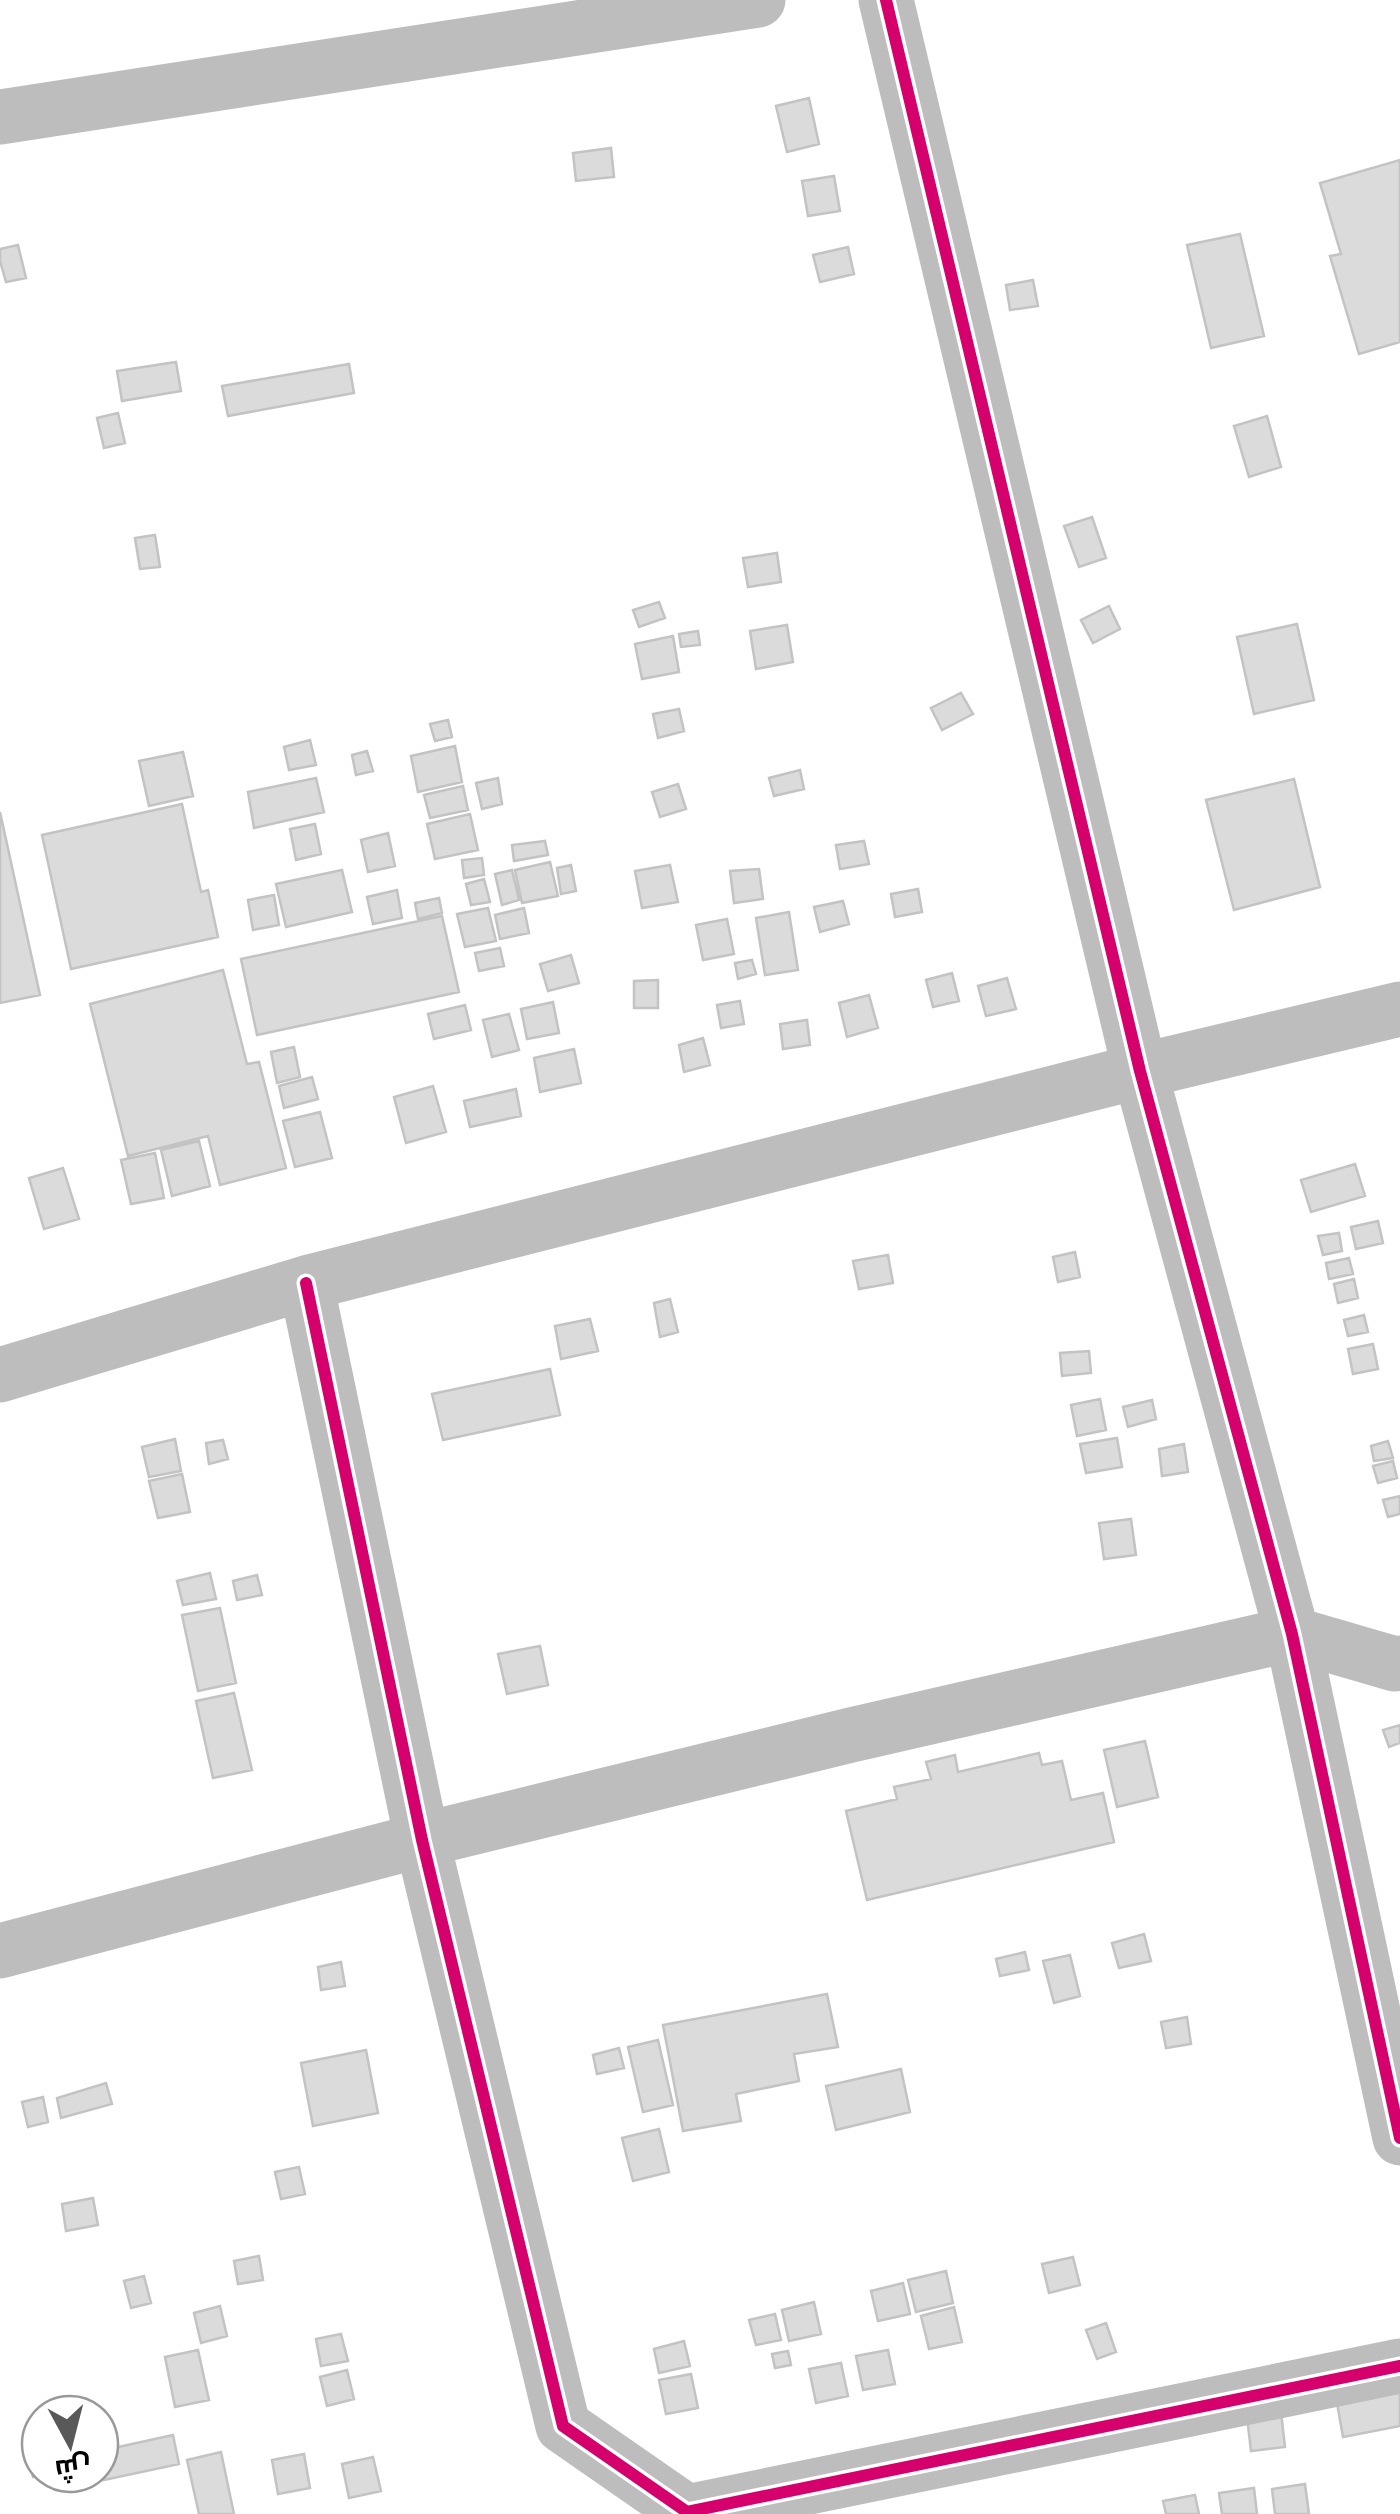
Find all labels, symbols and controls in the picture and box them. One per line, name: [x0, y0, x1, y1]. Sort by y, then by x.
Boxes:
north arrow: [20, 2394, 120, 2494]
text: ش: [53, 2450, 93, 2489]

